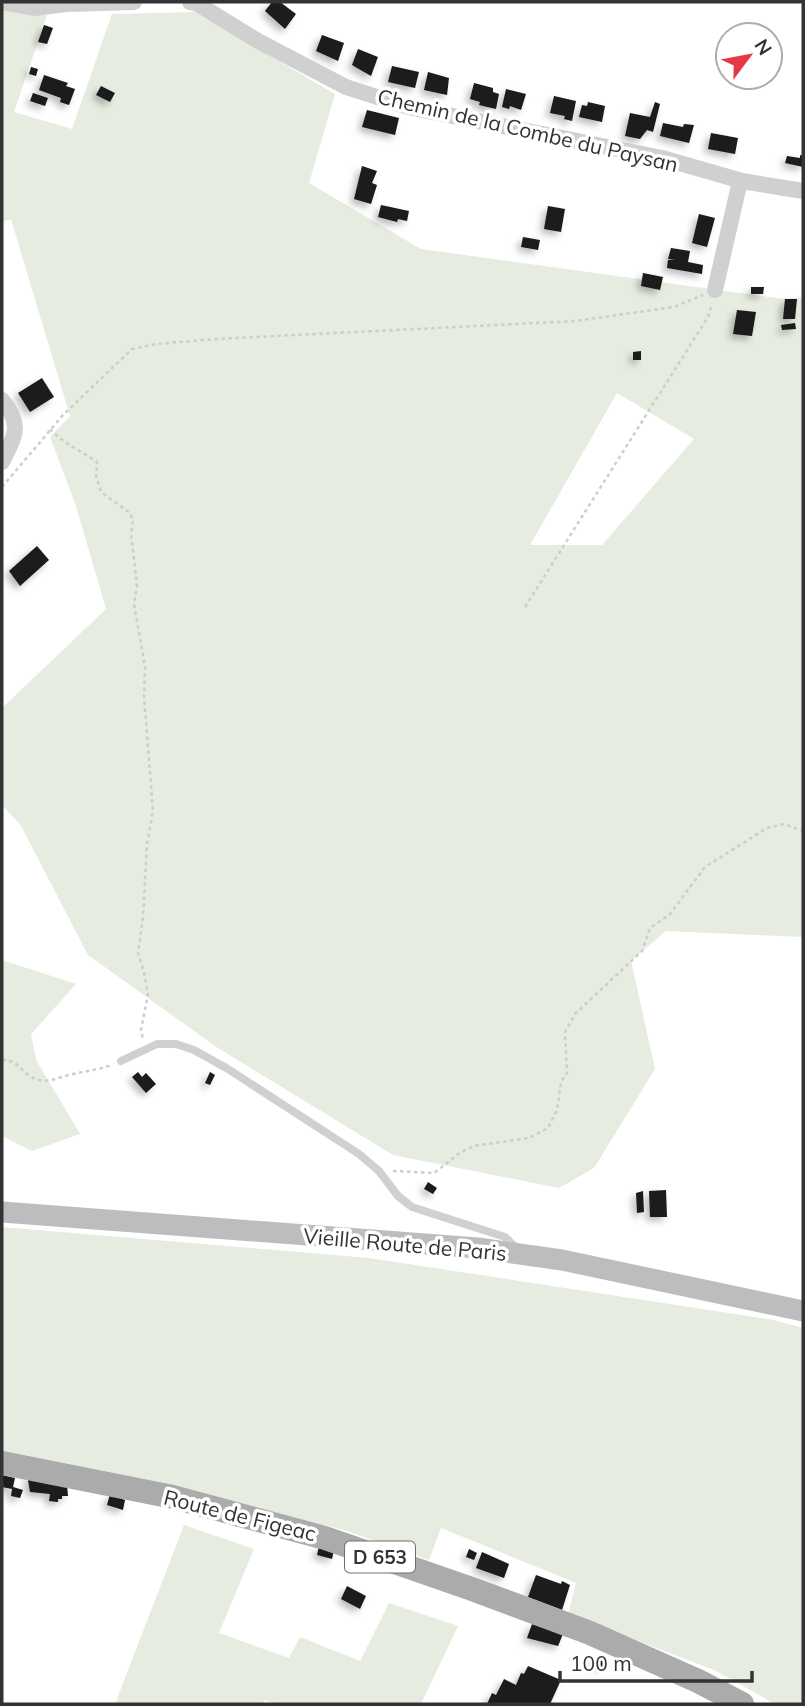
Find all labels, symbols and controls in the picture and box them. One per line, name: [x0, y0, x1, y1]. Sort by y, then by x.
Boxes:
north arrow: [714, 21, 784, 91]
text: N: [749, 35, 777, 59]
street label: Chemin de la Combe du Paysan: [375, 83, 681, 177]
street label: Vieille Route de Paris: [302, 1222, 508, 1266]
street label: Route de Figeac: [161, 1484, 319, 1546]
road number: D 653: [345, 1541, 415, 1572]
scale bar: [560, 1640, 752, 1684]
text: 100 m: [570, 1650, 632, 1676]

